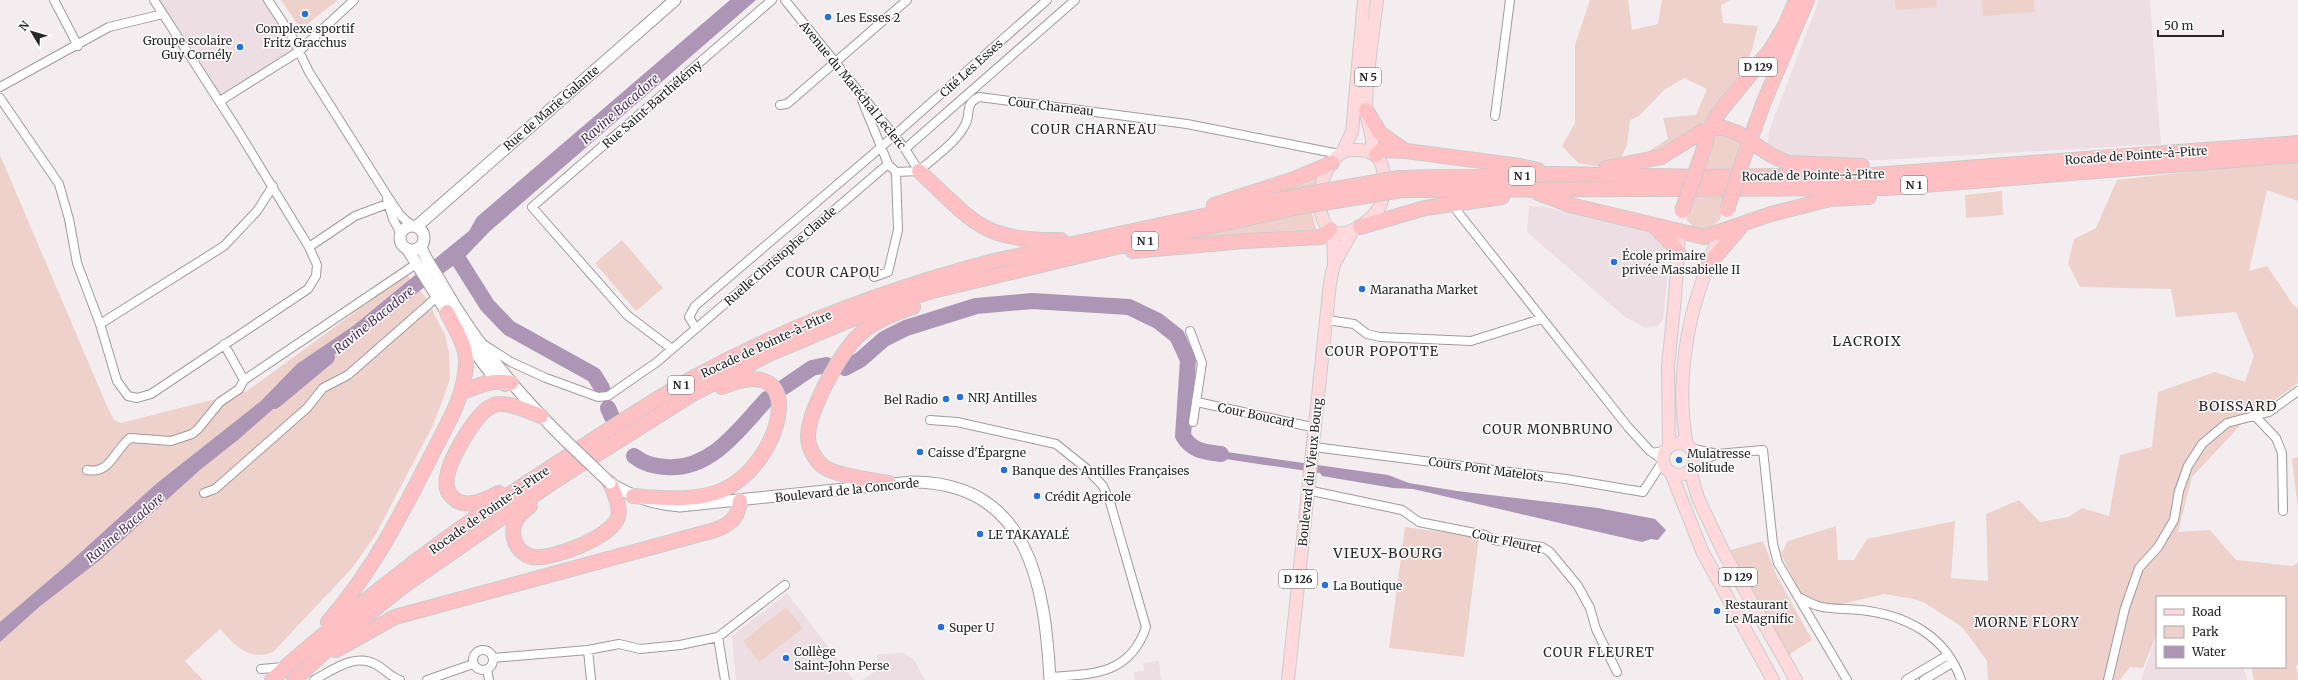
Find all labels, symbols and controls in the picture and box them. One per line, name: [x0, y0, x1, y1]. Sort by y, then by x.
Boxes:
marker: Complexe sportif Fritz Gracchus: [300, 9, 310, 19]
place label: Les Esses 2: [836, 10, 901, 25]
north arrow: [12, 12, 52, 52]
marker: Les Esses 2: [823, 12, 833, 22]
scale bar: [2158, 12, 2223, 38]
street label: Avenue du Maréchal Leclerc: [796, 17, 909, 152]
text: N: [16, 18, 32, 34]
text: 50 m: [2164, 18, 2193, 33]
place label: Complexe sportif Fritz Gracchus: [256, 21, 355, 50]
place label: Groupe scolaire Guy Cornély: [143, 33, 232, 62]
street label: Cité Les Esses: [936, 36, 1006, 100]
marker: Groupe scolaire Guy Cornély: [235, 42, 245, 52]
street label: Rue Saint-Barthélémy: [599, 57, 705, 151]
road number: D 129: [1739, 58, 1777, 76]
street label: Rue de Marie Galante: [500, 62, 602, 154]
road number: N 5: [1355, 68, 1381, 86]
water label: Ravine Bacadore: [577, 70, 663, 148]
street label: Cour Charneau: [1007, 93, 1095, 119]
district label: COUR CHARNEAU: [1031, 121, 1157, 138]
street label: Rocade de Pointe-à-Pitre: [2064, 143, 2208, 167]
street label: Rocade de Pointe-à-Pitre: [1742, 166, 1884, 184]
road number: N 1: [1509, 167, 1535, 185]
road number: N 1: [1901, 176, 1927, 194]
street label: Ruelle Christophe Claude: [721, 203, 839, 309]
road number: N 1: [1132, 232, 1158, 250]
place label: École primaire privée Massabielle II: [1622, 248, 1740, 277]
marker: École primaire privée Massabielle II: [1609, 257, 1619, 267]
district label: COUR CAPOU: [786, 264, 880, 281]
water label: Ravine Bacadore: [330, 282, 418, 358]
place label: Maranatha Market: [1370, 282, 1478, 297]
marker: Maranatha Market: [1357, 284, 1367, 294]
street label: Rocade de Pointe-à-Pitre: [698, 307, 834, 381]
district label: LACROIX: [1832, 332, 1902, 350]
district label: COUR POPOTTE: [1325, 343, 1439, 360]
road number: N 1: [668, 376, 694, 394]
place label: NRJ Antilles: [968, 390, 1037, 405]
place label: Bel Radio: [884, 392, 938, 407]
marker: NRJ Antilles: [955, 392, 965, 402]
marker: Bel Radio: [941, 394, 951, 404]
street label: Boulevard du Vieux Bourg: [1295, 396, 1325, 547]
district label: BOISSARD: [2198, 397, 2278, 415]
street label: Cour Boucard: [1216, 400, 1296, 430]
district label: COUR MONBRUNO: [1483, 421, 1613, 438]
place label: Caisse d'Épargne: [928, 445, 1026, 460]
place label: Mulatresse Solitude: [1687, 446, 1750, 475]
marker: Caisse d'Épargne: [915, 447, 925, 457]
street label: Cours Pont Matelots: [1427, 453, 1545, 485]
marker: Mulatresse Solitude: [1674, 455, 1684, 465]
street label: Rocade de Pointe-à-Pitre: [426, 463, 552, 557]
place label: Banque des Antilles Françaises: [1012, 463, 1190, 478]
marker: Banque des Antilles Françaises: [999, 465, 1009, 475]
street label: Boulevard de la Concorde: [774, 475, 920, 505]
water label: Ravine Bacadore: [82, 489, 168, 567]
place label: Crédit Agricole: [1045, 489, 1131, 504]
marker: Crédit Agricole: [1032, 491, 1042, 501]
street label: Cour Fleuret: [1471, 526, 1544, 556]
place label: LE TAKAYALÉ: [988, 527, 1070, 542]
marker: LE TAKAYALÉ: [975, 529, 985, 539]
district label: VIEUX-BOURG: [1332, 544, 1443, 562]
road number: D 129: [1719, 568, 1757, 586]
road number: D 126: [1279, 570, 1317, 588]
place label: La Boutique: [1333, 578, 1402, 593]
marker: La Boutique: [1320, 580, 1330, 590]
legend: [2156, 596, 2286, 668]
place label: Restaurant Le Magnific: [1725, 597, 1794, 626]
text: Road: [2192, 604, 2221, 619]
marker: Restaurant Le Magnific: [1712, 606, 1722, 616]
district label: MORNE FLORY: [1974, 614, 2080, 631]
place label: Super U: [949, 620, 995, 635]
marker: Super U: [936, 622, 946, 632]
text: Park: [2192, 624, 2219, 639]
place label: Collège Saint-John Perse: [794, 644, 889, 673]
district label: COUR FLEURET: [1543, 644, 1655, 661]
text: Water: [2191, 644, 2227, 659]
marker: Collège Saint-John Perse: [781, 653, 791, 663]

